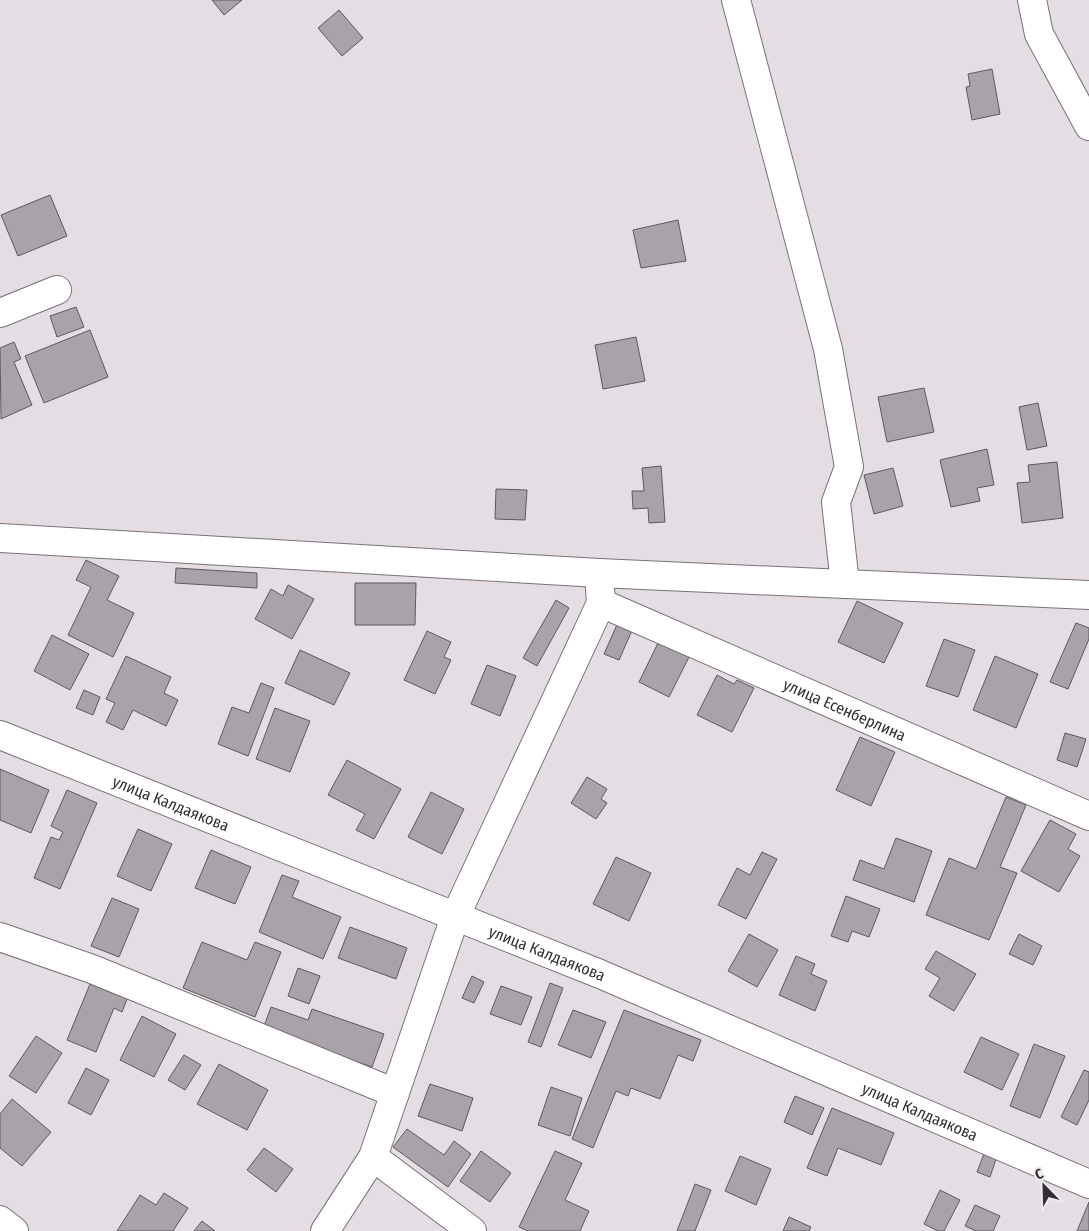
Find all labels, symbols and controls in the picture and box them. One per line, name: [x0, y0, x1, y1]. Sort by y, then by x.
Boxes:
street label: улица Есенберлина: [780, 675, 909, 745]
street label: улица Калдаякова: [110, 772, 232, 835]
street label: улица Калдаякова: [486, 922, 608, 985]
street label: улица Калдаякова: [859, 1079, 980, 1145]
north arrow: [1019, 1161, 1069, 1211]
text: С: [1032, 1165, 1046, 1184]

